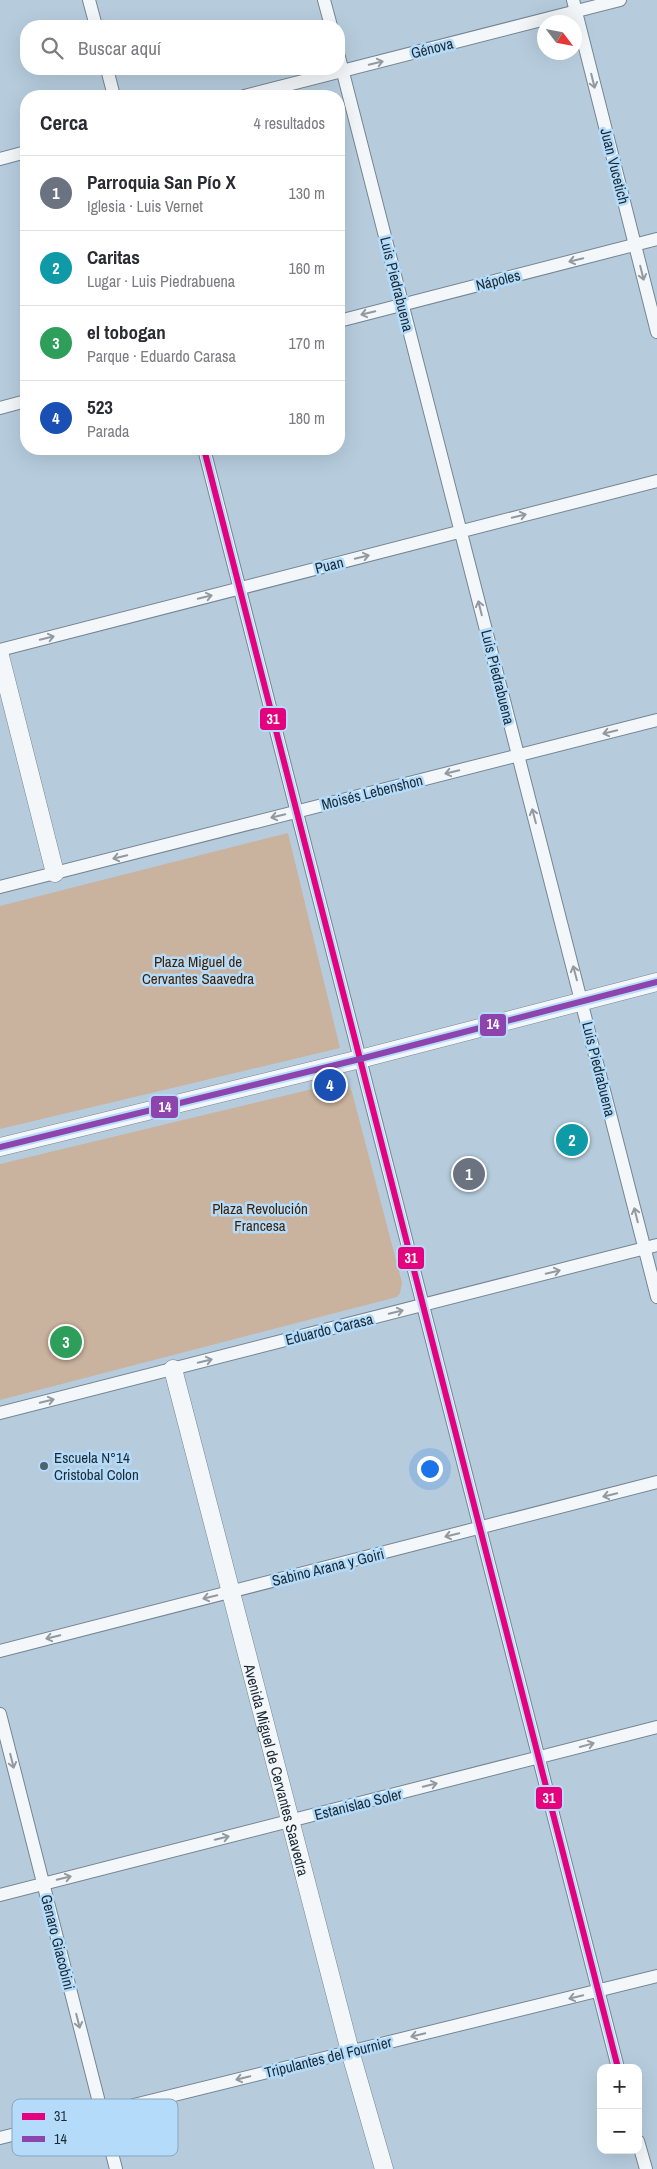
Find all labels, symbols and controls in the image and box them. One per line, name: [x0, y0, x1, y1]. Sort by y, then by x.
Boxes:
north arrow: [537, 15, 582, 60]
search box: [20, 20, 345, 75]
street label: Génova: [409, 33, 456, 63]
icon: search: [38, 34, 66, 62]
text: Buscar aquí: [78, 35, 161, 61]
one-way arrow: [367, 57, 383, 67]
one-way arrow: [589, 73, 598, 89]
text: Cerca: [40, 108, 88, 137]
text: 4 resultados: [254, 112, 325, 134]
street label: Juan Vucetich: [595, 126, 635, 206]
text: Parroquia San Pío X: [87, 169, 236, 195]
text: 1: [52, 182, 60, 204]
text: 130 m: [289, 182, 325, 204]
text: Iglesia · Luis Vernet: [87, 195, 203, 217]
street label: Luis Piedrabuena: [375, 234, 419, 334]
text: Caritas: [87, 244, 140, 270]
one-way arrow: [568, 256, 584, 265]
text: 2: [52, 257, 60, 279]
text: 160 m: [289, 257, 325, 279]
street label: Nápoles: [474, 264, 522, 296]
one-way arrow: [638, 264, 647, 280]
text: Lugar · Luis Piedrabuena: [87, 270, 235, 292]
one-way arrow: [360, 309, 376, 318]
text: el tobogan: [87, 319, 166, 345]
text: 3: [52, 332, 60, 354]
text: 170 m: [289, 332, 325, 354]
text: Parque · Eduardo Carasa: [87, 345, 236, 367]
text: 523: [87, 394, 113, 420]
text: 4: [52, 407, 60, 429]
text: 180 m: [289, 407, 325, 429]
text: Parada: [87, 420, 129, 442]
one-way arrow: [511, 511, 527, 520]
street label: Puan: [313, 551, 345, 579]
one-way arrow: [354, 551, 370, 561]
one-way arrow: [196, 592, 212, 601]
one-way arrow: [475, 600, 484, 616]
street label: Luis Piedrabuena: [476, 627, 520, 727]
one-way arrow: [39, 632, 55, 642]
line badge: 31: [259, 707, 287, 731]
text: 31: [267, 710, 280, 728]
one-way arrow: [602, 728, 618, 737]
one-way arrow: [445, 768, 461, 777]
street label: Moisés Lebenshon: [319, 769, 425, 815]
one-way arrow: [529, 808, 538, 824]
one-way arrow: [270, 812, 286, 822]
one-way arrow: [113, 852, 129, 862]
park label: Plaza Miguel de Cervantes Saavedra: [142, 951, 254, 989]
one-way arrow: [570, 965, 579, 981]
line badge: 14: [479, 1013, 507, 1037]
text: 14: [487, 1015, 500, 1033]
street label: Luis Piedrabuena: [577, 1019, 621, 1119]
pin: 4: [314, 1066, 346, 1104]
line badge: 14: [150, 1095, 179, 1119]
text: 14: [159, 1098, 172, 1116]
pin: 2: [556, 1121, 588, 1159]
pin: 1: [453, 1155, 485, 1193]
park label: Plaza Revolución Francesa: [212, 1198, 308, 1236]
one-way arrow: [631, 1208, 640, 1224]
line badge: 31: [397, 1246, 425, 1270]
text: 31: [405, 1249, 418, 1267]
one-way arrow: [545, 1267, 561, 1276]
one-way arrow: [388, 1307, 404, 1316]
street label: Eduardo Carasa: [283, 1308, 375, 1350]
pin: 3: [50, 1323, 82, 1361]
one-way arrow: [196, 1356, 212, 1365]
one-way arrow: [39, 1396, 55, 1405]
place label: Escuela N°14 Cristobal Colon: [54, 1447, 139, 1485]
your location: [417, 1456, 443, 1482]
marker: Escuela N°14 Cristobal Colon: [38, 1460, 50, 1472]
one-way arrow: [602, 1490, 618, 1500]
one-way arrow: [445, 1531, 461, 1540]
street label: Sabino Arana y Goiri: [270, 1543, 386, 1591]
one-way arrow: [203, 1593, 219, 1602]
one-way arrow: [45, 1633, 61, 1642]
street label: Avenida Miguel de Cervantes Saavedra: [239, 1661, 315, 1878]
one-way arrow: [579, 1740, 595, 1749]
one-way arrow: [8, 1753, 17, 1769]
one-way arrow: [422, 1780, 438, 1789]
street label: Estanislao Soler: [312, 1783, 404, 1825]
line badge: 31: [535, 1786, 563, 1810]
text: 31: [543, 1789, 556, 1807]
one-way arrow: [213, 1833, 229, 1842]
one-way arrow: [56, 1873, 72, 1883]
street label: Genaro Giacobini: [36, 1892, 80, 1992]
one-way arrow: [568, 1992, 584, 2002]
one-way arrow: [74, 2012, 83, 2028]
street label: Tripulantes del Fournier: [262, 2031, 394, 2083]
one-way arrow: [410, 2031, 426, 2040]
map controls: [597, 2064, 642, 2154]
button: +: [597, 2064, 642, 2109]
one-way arrow: [236, 2074, 252, 2083]
legend: [12, 2099, 178, 2156]
text: 31: [54, 2107, 67, 2125]
button: −: [597, 2109, 642, 2154]
text: 14: [54, 2130, 67, 2148]

